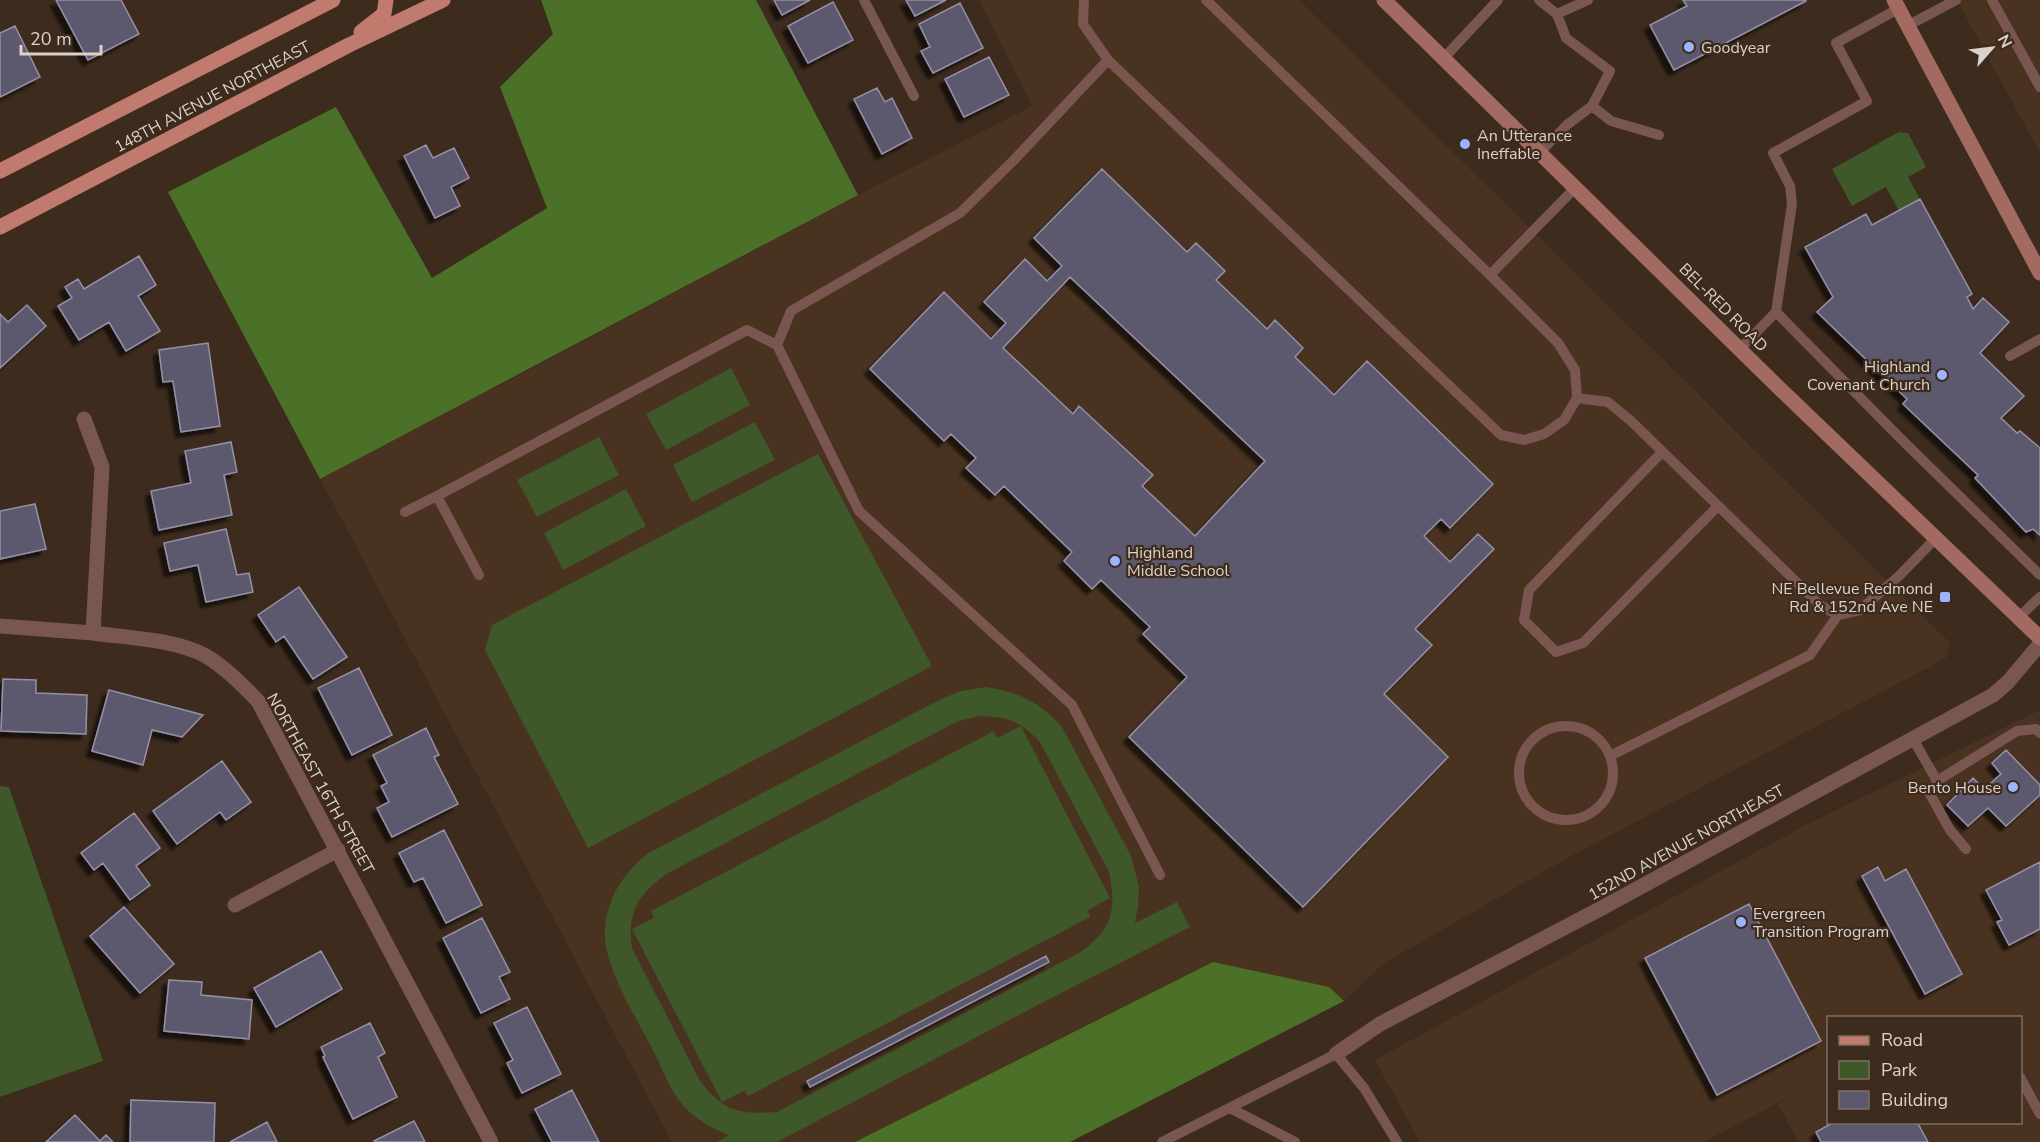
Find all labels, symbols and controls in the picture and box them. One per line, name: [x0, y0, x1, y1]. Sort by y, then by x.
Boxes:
scale bar: [21, 18, 100, 56]
north arrow: [1962, 18, 2022, 78]
text: 20 m: [30, 27, 72, 51]
text: N: [1992, 31, 2017, 52]
street label: 148TH AVENUE NORTHEAST: [111, 36, 315, 158]
place label: Goodyear: [1701, 37, 1771, 59]
marker: Goodyear: [1682, 40, 1696, 54]
place label: An Utterance Ineffable: [1477, 125, 1572, 165]
marker: An Utterance Ineffable: [1458, 137, 1472, 151]
street label: BEL-RED ROAD: [1674, 258, 1773, 357]
place label: Highland Covenant Church: [1807, 356, 1930, 396]
marker: Highland Covenant Church: [1935, 368, 1949, 382]
place label: Highland Middle School: [1127, 542, 1229, 582]
marker: Highland Middle School: [1108, 554, 1122, 568]
place label: NE Bellevue Redmond Rd & 152nd Ave NE: [1771, 578, 1933, 618]
marker: NE Bellevue Redmond Rd & 152nd Ave NE: [1938, 590, 1952, 604]
street label: NORTHEAST 16TH STREET: [261, 689, 379, 878]
place label: Bento House: [1908, 777, 2001, 799]
street label: 152ND AVENUE NORTHEAST: [1585, 780, 1789, 906]
marker: Bento House: [2006, 780, 2020, 794]
place label: Evergreen Transition Program: [1753, 903, 1889, 943]
marker: Evergreen Transition Program: [1734, 915, 1748, 929]
legend: [1827, 1016, 2022, 1124]
text: Road: [1881, 1028, 1923, 1052]
text: Park: [1881, 1058, 1918, 1082]
text: Building: [1881, 1088, 1948, 1112]

